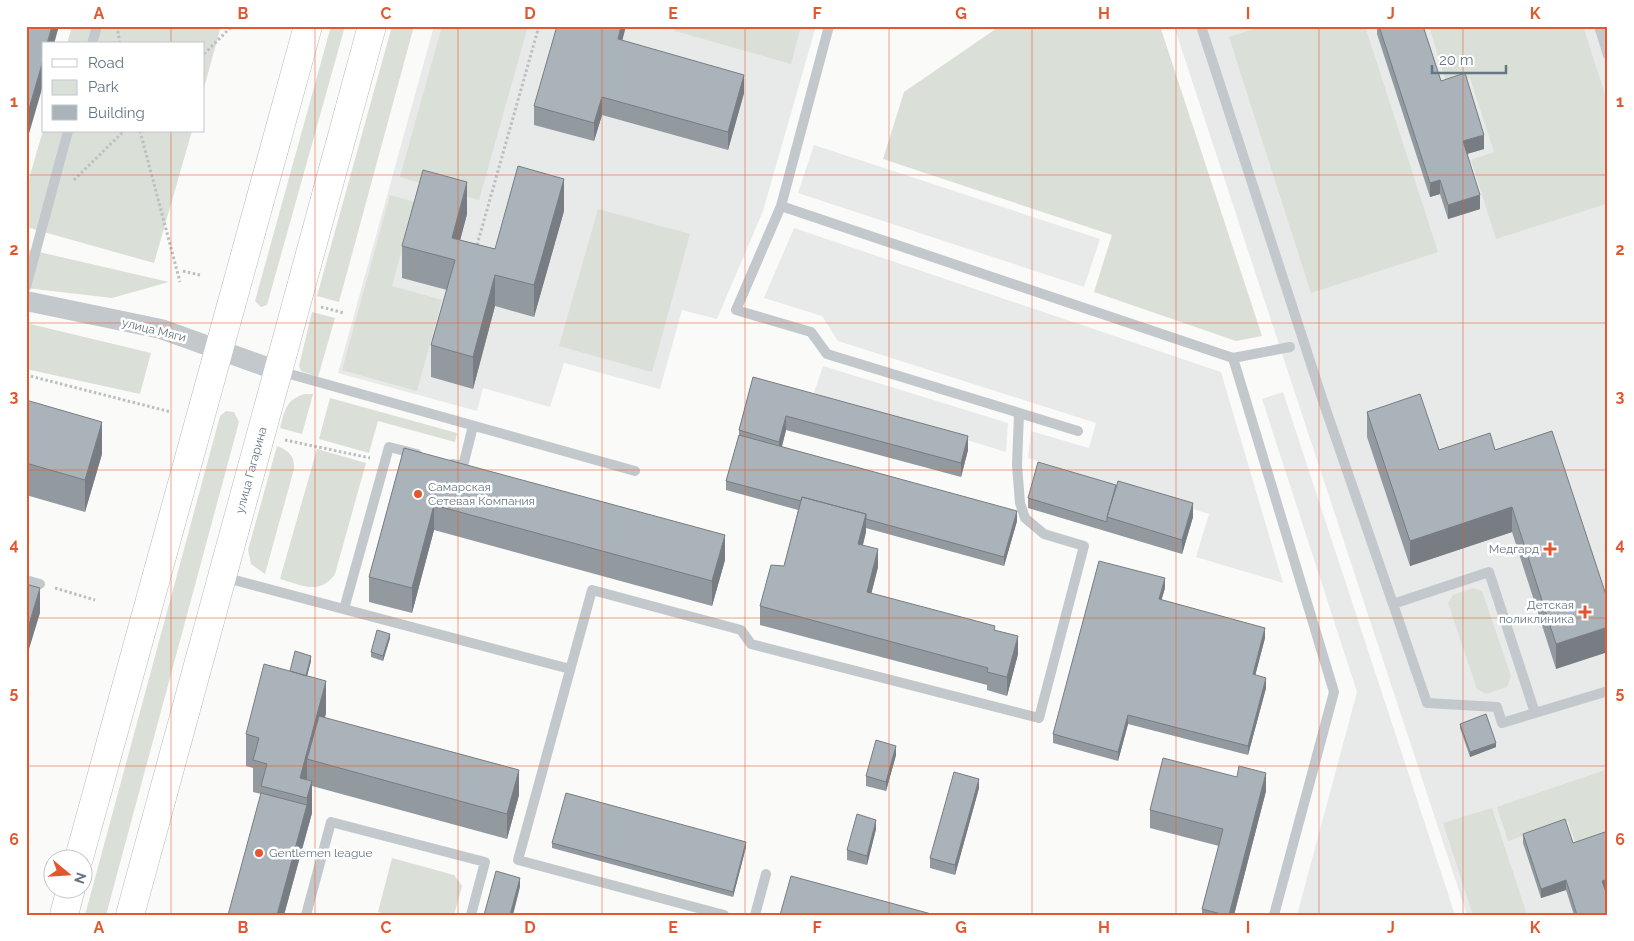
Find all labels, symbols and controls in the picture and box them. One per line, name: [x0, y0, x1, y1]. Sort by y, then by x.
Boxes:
text: A: [94, 4, 105, 23]
text: B: [238, 4, 249, 23]
text: C: [381, 4, 392, 23]
text: D: [524, 4, 536, 23]
text: E: [668, 4, 678, 23]
text: F: [812, 4, 822, 23]
text: G: [955, 4, 967, 23]
text: H: [1098, 4, 1110, 23]
text: I: [1246, 4, 1250, 23]
text: J: [1387, 4, 1395, 23]
text: K: [1530, 4, 1541, 23]
legend: [42, 42, 205, 132]
scale bar: [1432, 42, 1505, 74]
text: 20 m: [1439, 51, 1474, 69]
text: Road: [88, 54, 124, 72]
text: Park: [88, 78, 119, 96]
text: 1: [10, 92, 18, 111]
text: 1: [1616, 92, 1624, 111]
text: Building: [88, 104, 145, 122]
text: 2: [9, 240, 19, 259]
text: 2: [1615, 240, 1625, 259]
street label: улица Мяги: [120, 315, 188, 345]
text: 3: [10, 387, 19, 406]
text: 3: [1616, 387, 1625, 406]
street label: улица Гагарина: [233, 425, 270, 515]
place label: Самарская Сетевая Компания: [428, 480, 535, 508]
marker: Самарская Сетевая Компания: [412, 488, 424, 500]
text: 4: [9, 535, 19, 554]
text: 4: [1615, 535, 1625, 554]
place label: Медгард: [1489, 542, 1539, 556]
marker: Медгард: [1543, 542, 1557, 556]
place label: Детская поликлиника: [1499, 598, 1574, 626]
marker: Детская поликлиника: [1578, 605, 1592, 619]
text: 5: [10, 683, 19, 702]
text: 5: [1616, 683, 1625, 702]
text: 6: [9, 830, 19, 849]
text: 6: [1615, 830, 1625, 849]
place label: Gentlemen league: [269, 846, 372, 860]
marker: Gentlemen league: [253, 847, 265, 859]
north arrow: [42, 848, 92, 898]
text: N: [71, 870, 90, 886]
text: A: [94, 918, 105, 937]
text: B: [238, 918, 249, 937]
text: C: [381, 918, 392, 937]
text: D: [524, 918, 536, 937]
text: E: [668, 918, 678, 937]
text: F: [812, 918, 822, 937]
text: G: [955, 918, 967, 937]
text: H: [1098, 918, 1110, 937]
text: I: [1246, 918, 1250, 937]
text: J: [1387, 918, 1395, 937]
text: K: [1530, 918, 1541, 937]

